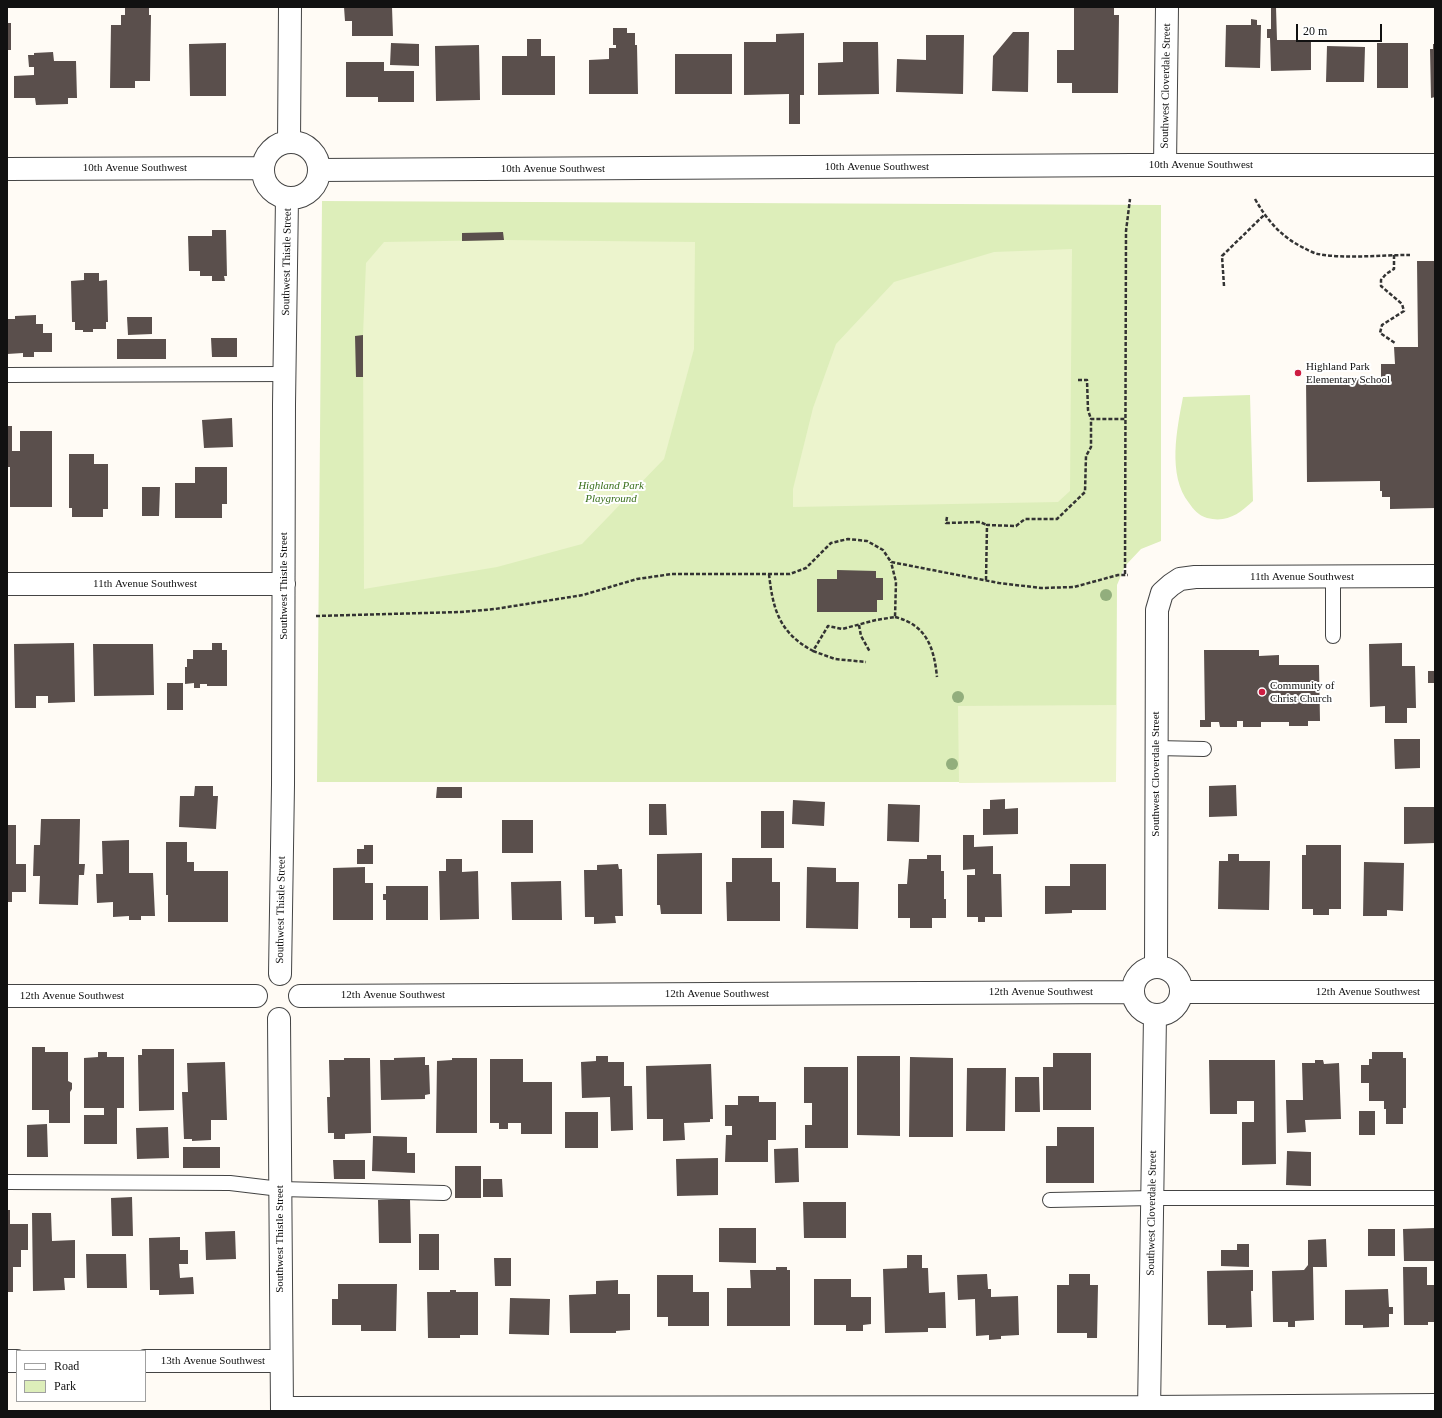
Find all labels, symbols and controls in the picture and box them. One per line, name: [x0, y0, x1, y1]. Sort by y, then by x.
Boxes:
scale bar: [1298, 16, 1384, 42]
street label: Southwest Cloverdale Street: [1158, 23, 1174, 149]
text: 20 m: [1303, 24, 1327, 38]
street label: 10th Avenue Southwest: [1149, 158, 1253, 172]
street label: 10th Avenue Southwest: [825, 160, 929, 174]
street label: 10th Avenue Southwest: [83, 161, 187, 175]
street label: 10th Avenue Southwest: [501, 162, 605, 176]
street label: Southwest Thistle Street: [279, 208, 295, 316]
place label: Highland Park Elementary School: [1306, 360, 1390, 386]
marker: Highland Park Elementary School: [1293, 368, 1303, 378]
park label: Highland Park Playground: [578, 479, 644, 505]
street label: Southwest Thistle Street: [277, 532, 291, 640]
street label: 11th Avenue Southwest: [1250, 570, 1354, 584]
street label: 11th Avenue Southwest: [93, 577, 197, 591]
place label: Community of Christ Church: [1270, 679, 1334, 705]
marker: Community of Christ Church: [1257, 687, 1267, 697]
street label: Southwest Cloverdale Street: [1149, 711, 1163, 837]
street label: Southwest Thistle Street: [273, 856, 289, 964]
street label: 12th Avenue Southwest: [989, 985, 1093, 999]
street label: 12th Avenue Southwest: [1316, 985, 1420, 999]
street label: 12th Avenue Southwest: [665, 987, 769, 1001]
street label: 12th Avenue Southwest: [341, 988, 445, 1002]
street label: 12th Avenue Southwest: [20, 989, 124, 1003]
street label: Southwest Cloverdale Street: [1144, 1150, 1160, 1276]
street label: Southwest Thistle Street: [273, 1185, 287, 1293]
legend: [16, 1350, 146, 1402]
street label: 13th Avenue Southwest: [161, 1354, 265, 1368]
text: Road: [54, 1359, 79, 1373]
text: Park: [54, 1379, 76, 1393]

